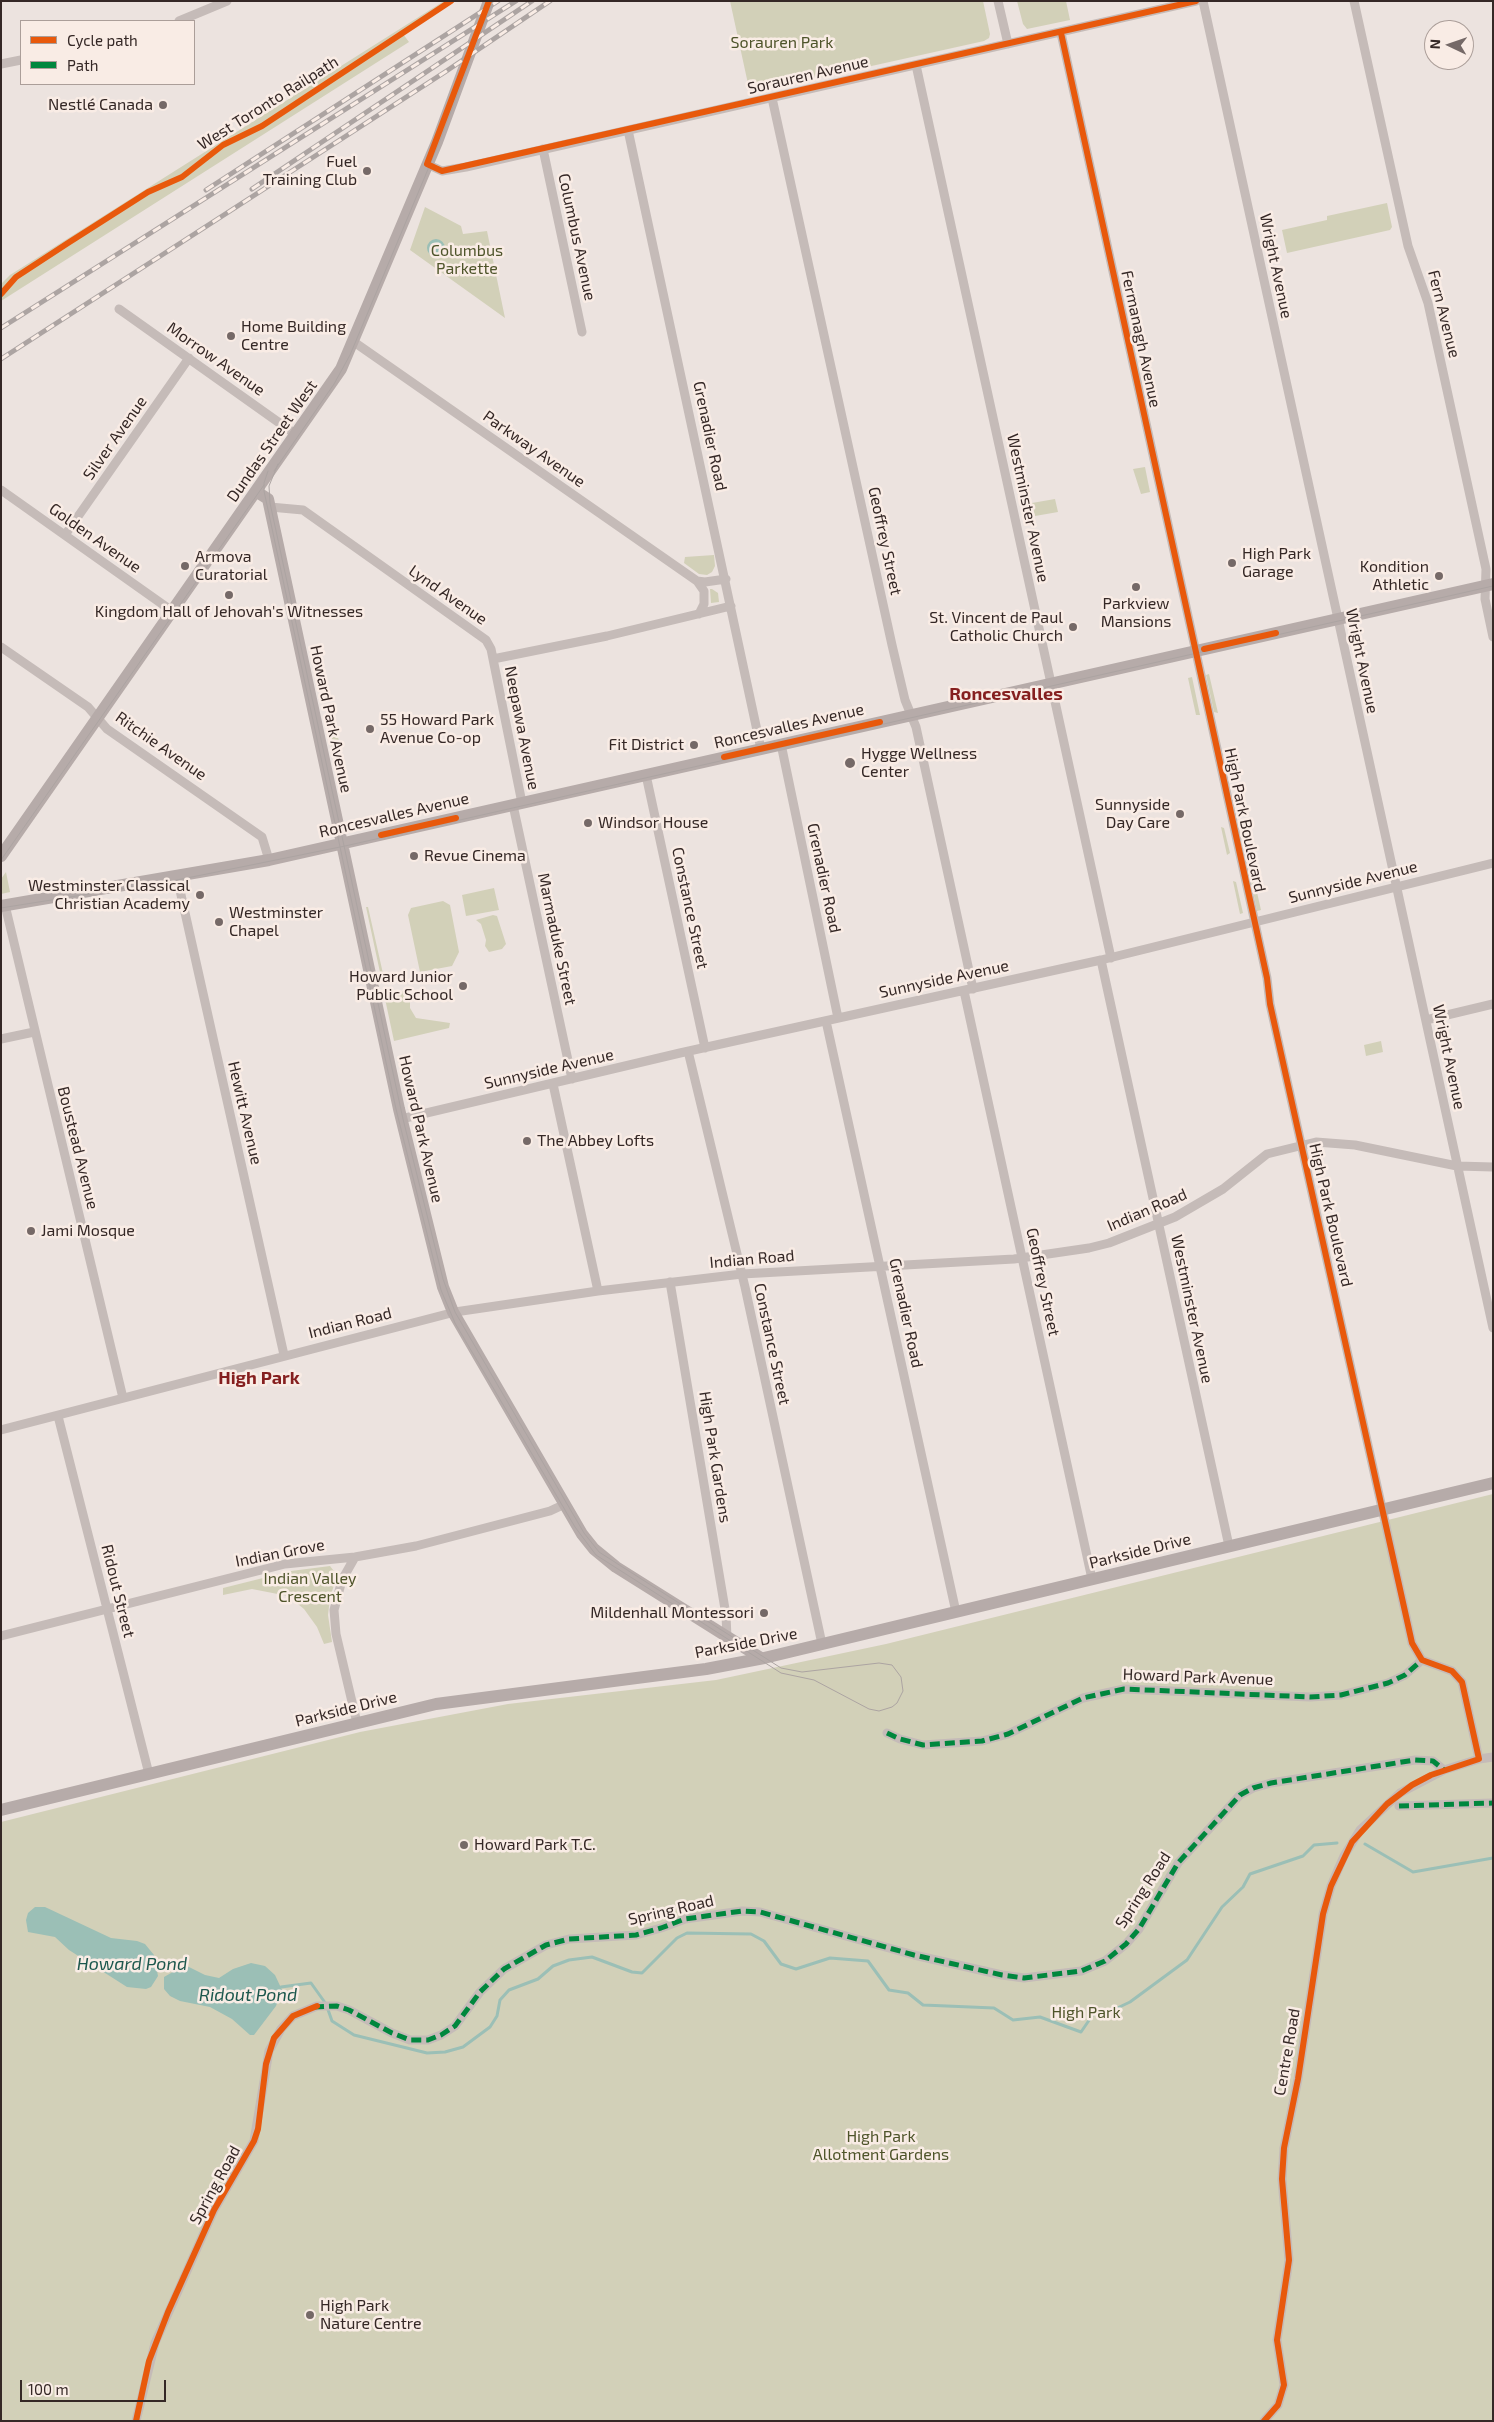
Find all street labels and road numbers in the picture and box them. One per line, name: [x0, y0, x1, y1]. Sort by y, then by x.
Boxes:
street label: West Toronto Railpath: [194, 52, 342, 154]
street label: Sorauren Avenue: [746, 52, 870, 98]
street label: Columbus Avenue: [554, 172, 600, 302]
street label: Wright Avenue: [1256, 212, 1296, 320]
street label: Fern Avenue: [1424, 268, 1464, 360]
street label: Fermanagh Avenue: [1117, 269, 1165, 409]
street label: Morrow Avenue: [163, 318, 269, 400]
street label: Dundas Street West: [223, 376, 321, 506]
street label: Grenadier Road: [689, 379, 731, 493]
street label: Silver Avenue: [79, 392, 151, 484]
street label: Parkway Avenue: [479, 407, 589, 491]
street label: Westminster Avenue: [1003, 432, 1053, 584]
street label: Geoffrey Street: [864, 485, 906, 597]
street label: Golden Avenue: [45, 499, 145, 577]
street label: Lynd Avenue: [405, 561, 491, 629]
street label: Wright Avenue: [1342, 607, 1382, 715]
street label: Howard Park Avenue: [306, 643, 356, 795]
street label: Neepawa Avenue: [501, 665, 543, 791]
street label: Roncesvalles Avenue: [712, 699, 866, 753]
street label: Ritchie Avenue: [112, 708, 210, 784]
street label: High Park Boulevard: [1220, 746, 1270, 894]
street label: Roncesvalles Avenue: [317, 788, 471, 842]
street label: Grenadier Road: [803, 821, 845, 935]
street label: Constance Street: [668, 845, 712, 971]
street label: Sunnyside Avenue: [1287, 857, 1419, 907]
street label: Marmaduke Street: [534, 871, 580, 1007]
street label: Sunnyside Avenue: [877, 956, 1011, 1002]
street label: Wright Avenue: [1429, 1003, 1469, 1111]
street label: Sunnyside Avenue: [482, 1045, 616, 1093]
street label: Howard Park Avenue: [395, 1053, 447, 1205]
street label: Hewitt Avenue: [224, 1059, 266, 1167]
street label: Boustead Avenue: [53, 1085, 103, 1211]
street label: High Park Boulevard: [1305, 1141, 1357, 1289]
street label: Indian Road: [1104, 1185, 1190, 1235]
street label: Geoffrey Street: [1022, 1226, 1064, 1338]
street label: Westminster Avenue: [1167, 1233, 1217, 1385]
street label: Indian Road: [709, 1246, 795, 1272]
street label: Grenadier Road: [885, 1256, 927, 1370]
street label: Constance Street: [750, 1281, 794, 1407]
street label: Indian Road: [306, 1303, 394, 1343]
street label: High Park Gardens: [695, 1390, 735, 1524]
street label: Parkside Drive: [1087, 1529, 1193, 1573]
street label: Indian Grove: [234, 1535, 326, 1571]
street label: Ridout Street: [97, 1542, 139, 1640]
street label: Parkside Drive: [693, 1624, 799, 1662]
street label: Howard Park Avenue: [1122, 1665, 1274, 1689]
street label: Parkside Drive: [293, 1687, 399, 1731]
street label: Spring Road: [1111, 1848, 1175, 1932]
street label: Spring Road: [626, 1891, 716, 1929]
street label: Centre Road: [1270, 2007, 1304, 2097]
street label: Spring Road: [185, 2142, 245, 2228]

